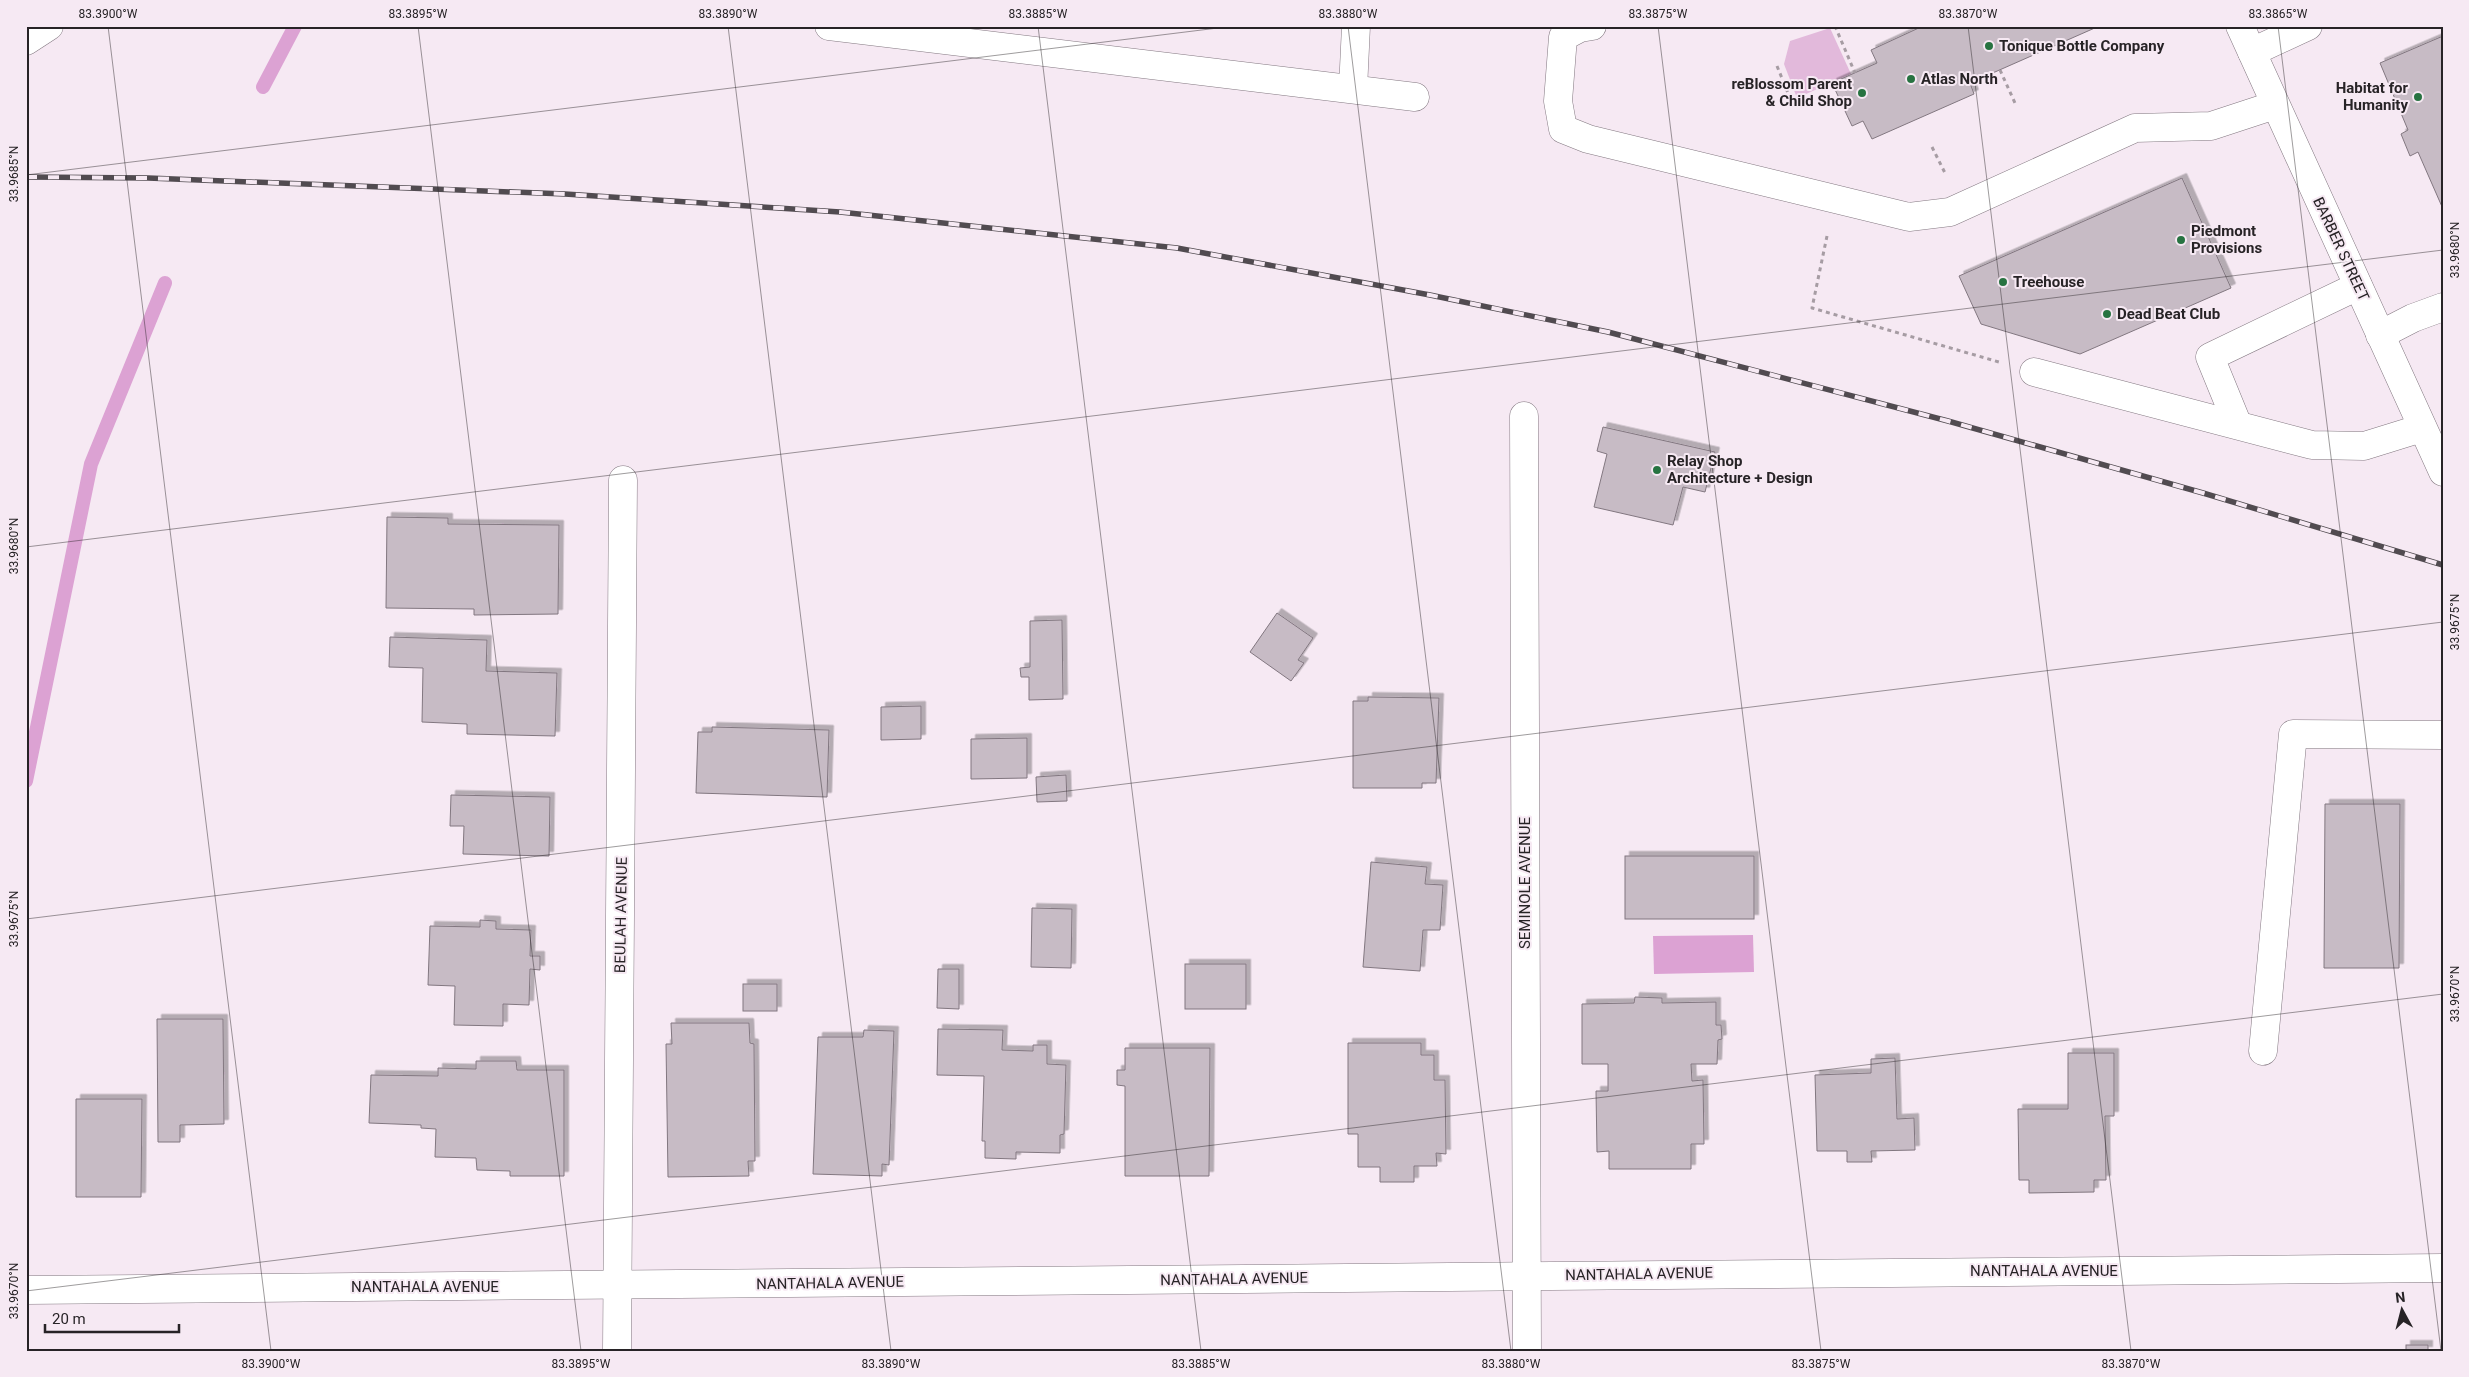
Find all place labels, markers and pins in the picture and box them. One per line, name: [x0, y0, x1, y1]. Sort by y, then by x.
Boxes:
place label: Tonique Bottle Company: [1999, 37, 2165, 55]
marker: Tonique Bottle Company: [1983, 40, 1995, 52]
place label: Atlas North: [1921, 70, 1998, 88]
marker: Atlas North: [1905, 73, 1917, 85]
place label: reBlossom Parent & Child Shop: [1731, 75, 1852, 110]
place label: Habitat for Humanity: [2336, 79, 2409, 114]
marker: reBlossom Parent & Child Shop: [1856, 87, 1868, 99]
marker: Habitat for Humanity: [2412, 91, 2424, 103]
place label: Piedmont Provisions: [2191, 222, 2262, 257]
marker: Piedmont Provisions: [2175, 234, 2187, 246]
place label: Treehouse: [2013, 273, 2084, 291]
marker: Treehouse: [1997, 276, 2009, 288]
place label: Dead Beat Club: [2117, 305, 2220, 323]
marker: Dead Beat Club: [2101, 308, 2113, 320]
place label: Relay Shop Architecture + Design: [1667, 452, 1813, 487]
marker: Relay Shop Architecture + Design: [1651, 464, 1663, 476]

